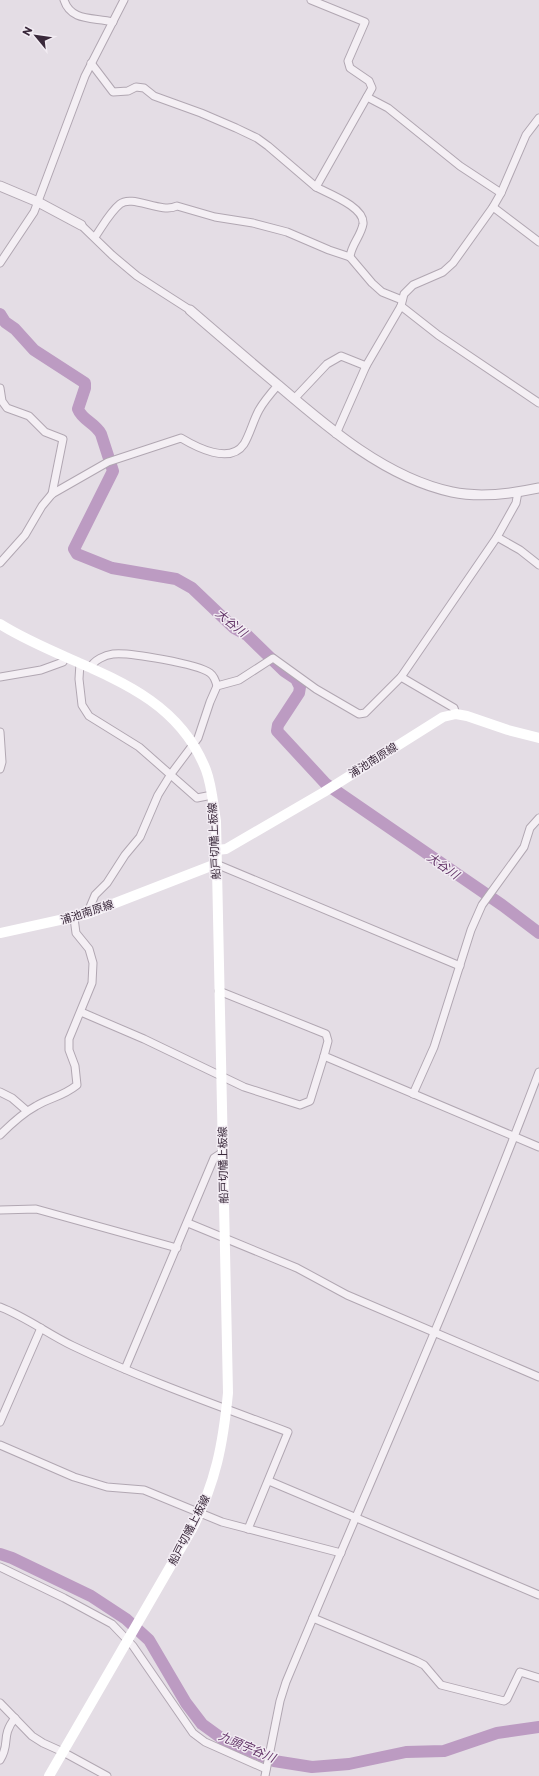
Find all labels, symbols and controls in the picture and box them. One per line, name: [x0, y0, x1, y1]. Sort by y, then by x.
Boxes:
north arrow: [16, 16, 56, 56]
text: N: [19, 24, 35, 38]
water label: 大谷川: [213, 605, 252, 640]
street label: 浦池南原線: [346, 739, 400, 780]
street label: 船戸切幡上板線: [205, 802, 222, 880]
water label: 大谷川: [425, 849, 464, 882]
street label: 浦池南原線: [59, 897, 115, 926]
street label: 船戸切幡上板線: [215, 1126, 230, 1204]
street label: 船戸切幡上板線: [165, 1493, 212, 1567]
water label: 九頭宇谷川: [217, 1728, 280, 1765]

